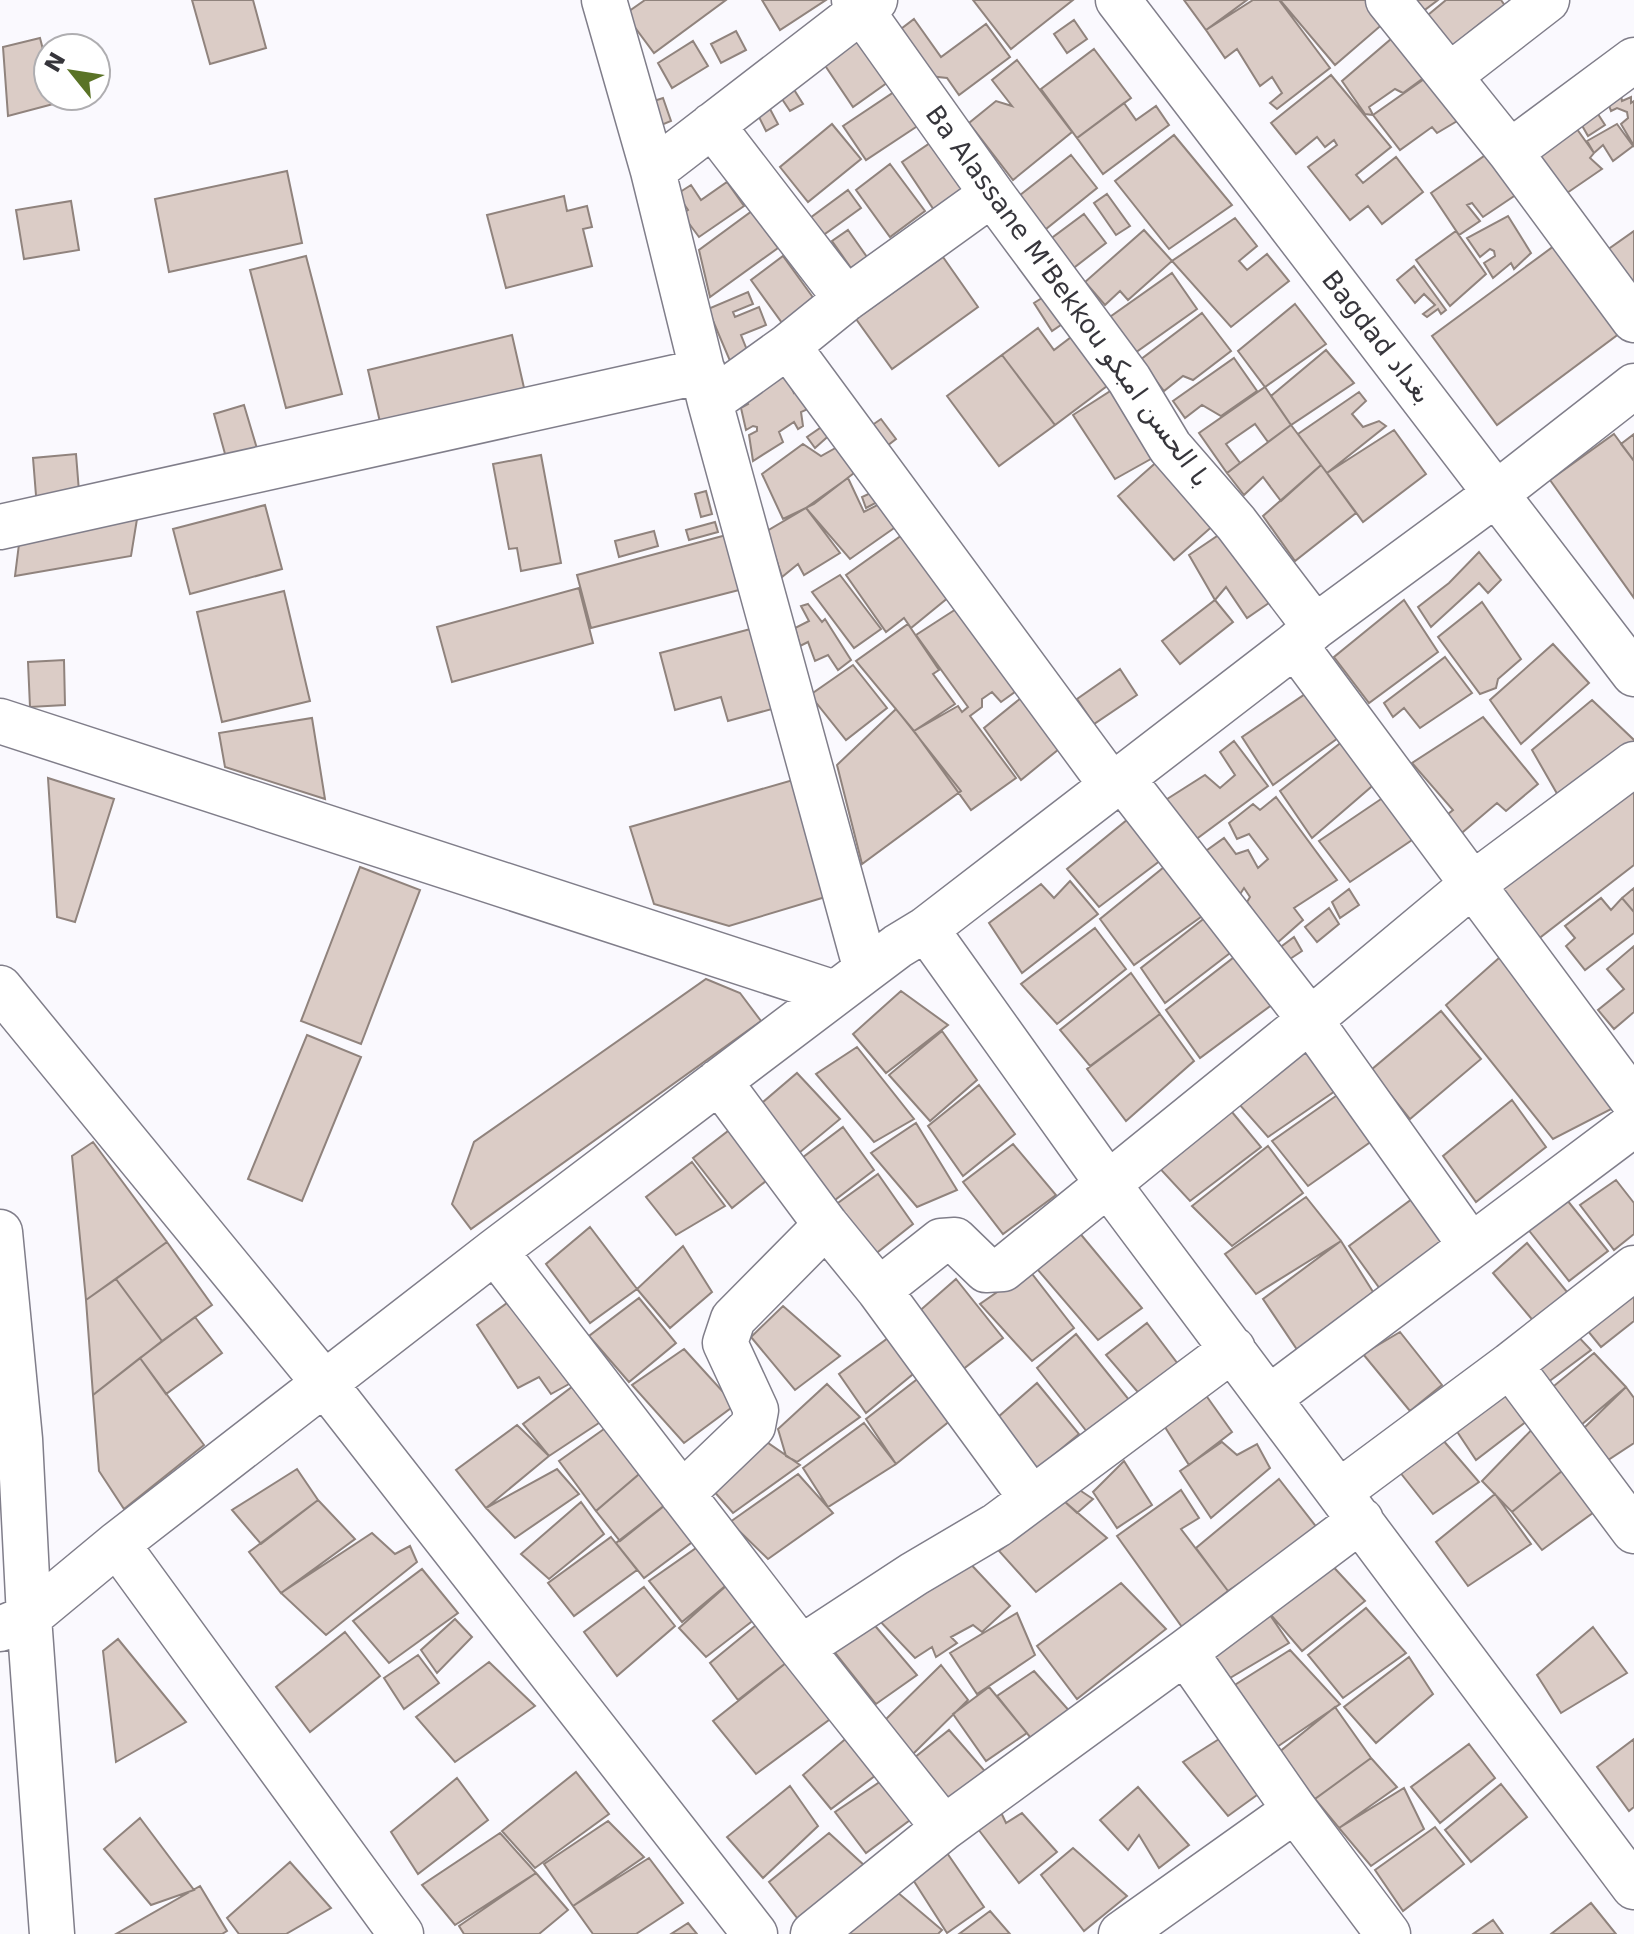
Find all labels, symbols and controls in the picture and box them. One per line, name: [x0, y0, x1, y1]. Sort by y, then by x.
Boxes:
north arrow: [32, 32, 112, 112]
text: N: [40, 48, 71, 76]
street label: Ba Alassane M'Bekkou با الحسن امبكو: [919, 100, 1216, 493]
street label: Bagdad بغداد: [1316, 265, 1438, 409]

